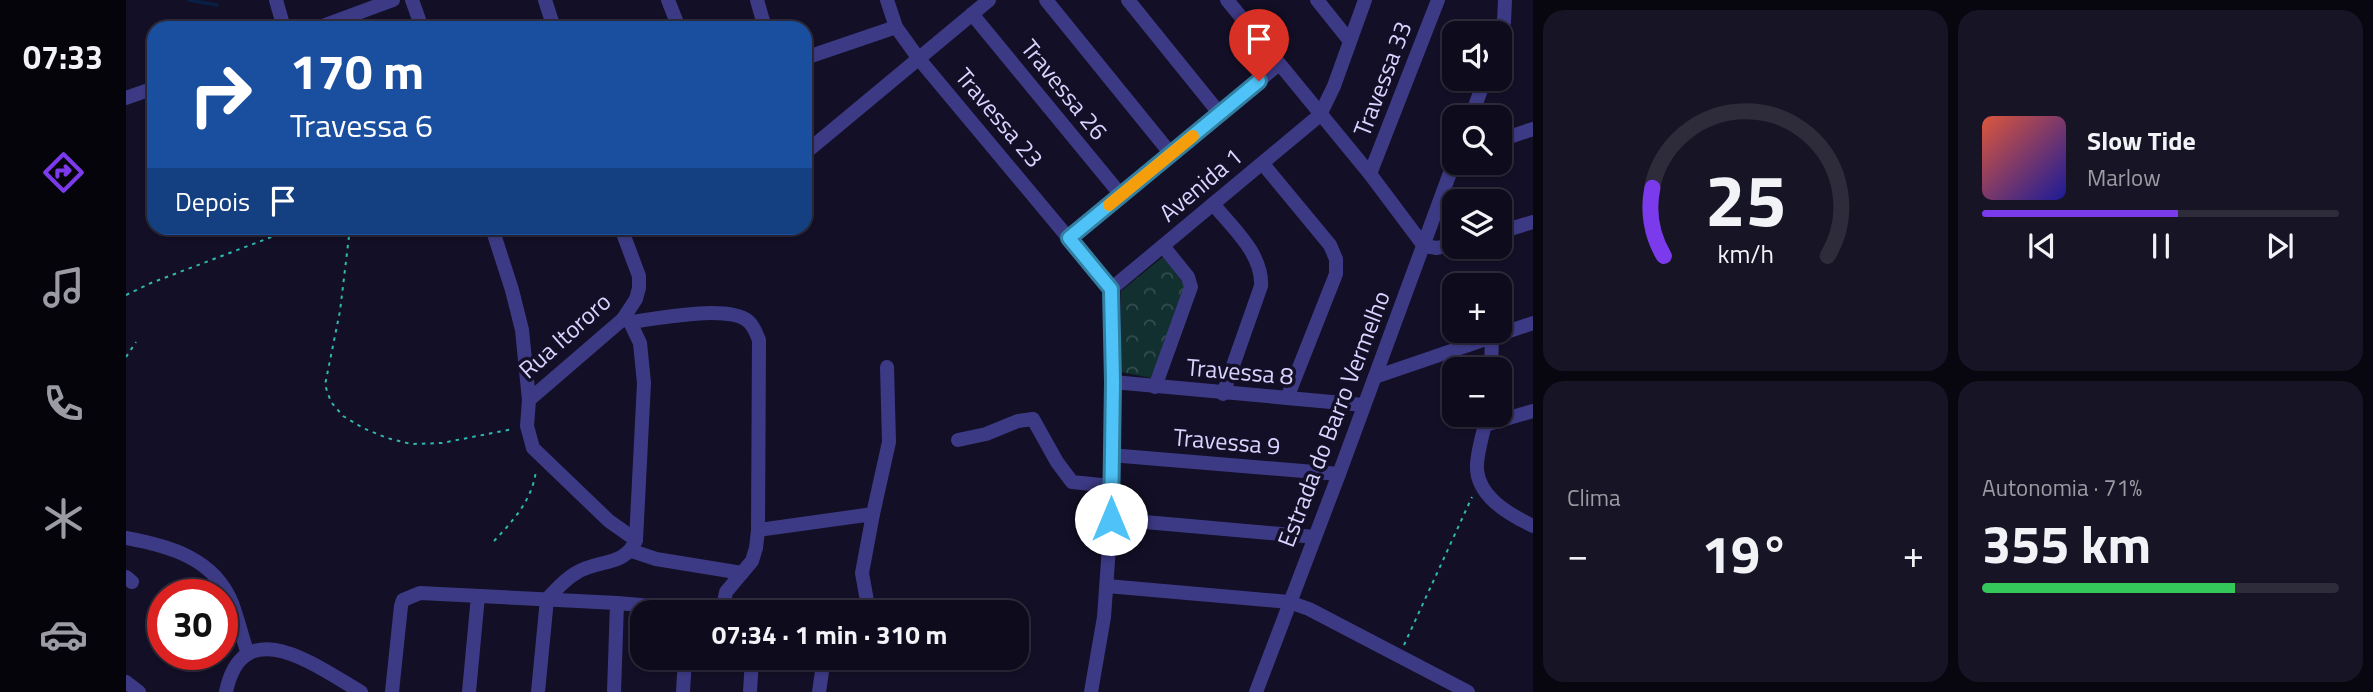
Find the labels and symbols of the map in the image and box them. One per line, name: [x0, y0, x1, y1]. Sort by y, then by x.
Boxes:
pin: [1229, 9, 1289, 81]
street label: Travessa 33: [1344, 16, 1421, 141]
street label: Travessa 26: [1013, 31, 1117, 148]
street label: Travessa 23: [947, 60, 1052, 175]
street label: Avenida 1: [1151, 139, 1250, 230]
street label: Rua Itororo: [510, 284, 618, 387]
street label: Estrada do Barro Vermelho: [1268, 285, 1399, 552]
street label: Travessa 8: [1185, 348, 1295, 394]
street label: Travessa 9: [1172, 418, 1282, 464]
position arrow: [1074, 482, 1148, 556]
speed limit sign: 30: [147, 579, 238, 670]

